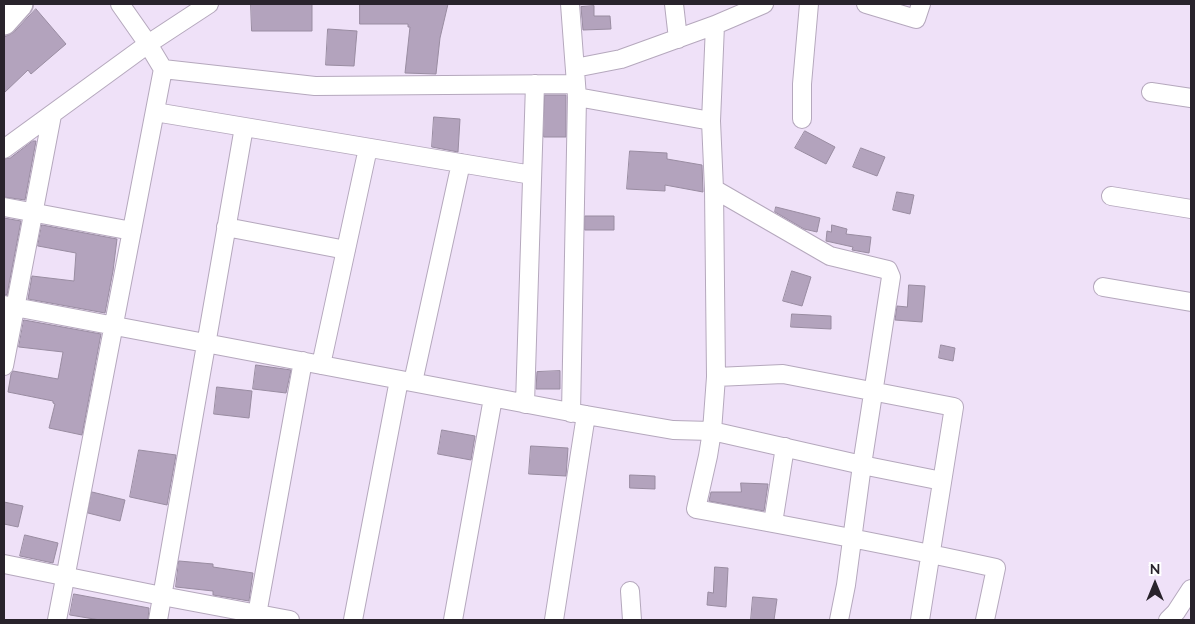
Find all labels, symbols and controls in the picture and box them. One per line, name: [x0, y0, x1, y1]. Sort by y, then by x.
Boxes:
north arrow: [1130, 559, 1180, 609]
text: N: [1150, 560, 1160, 578]

